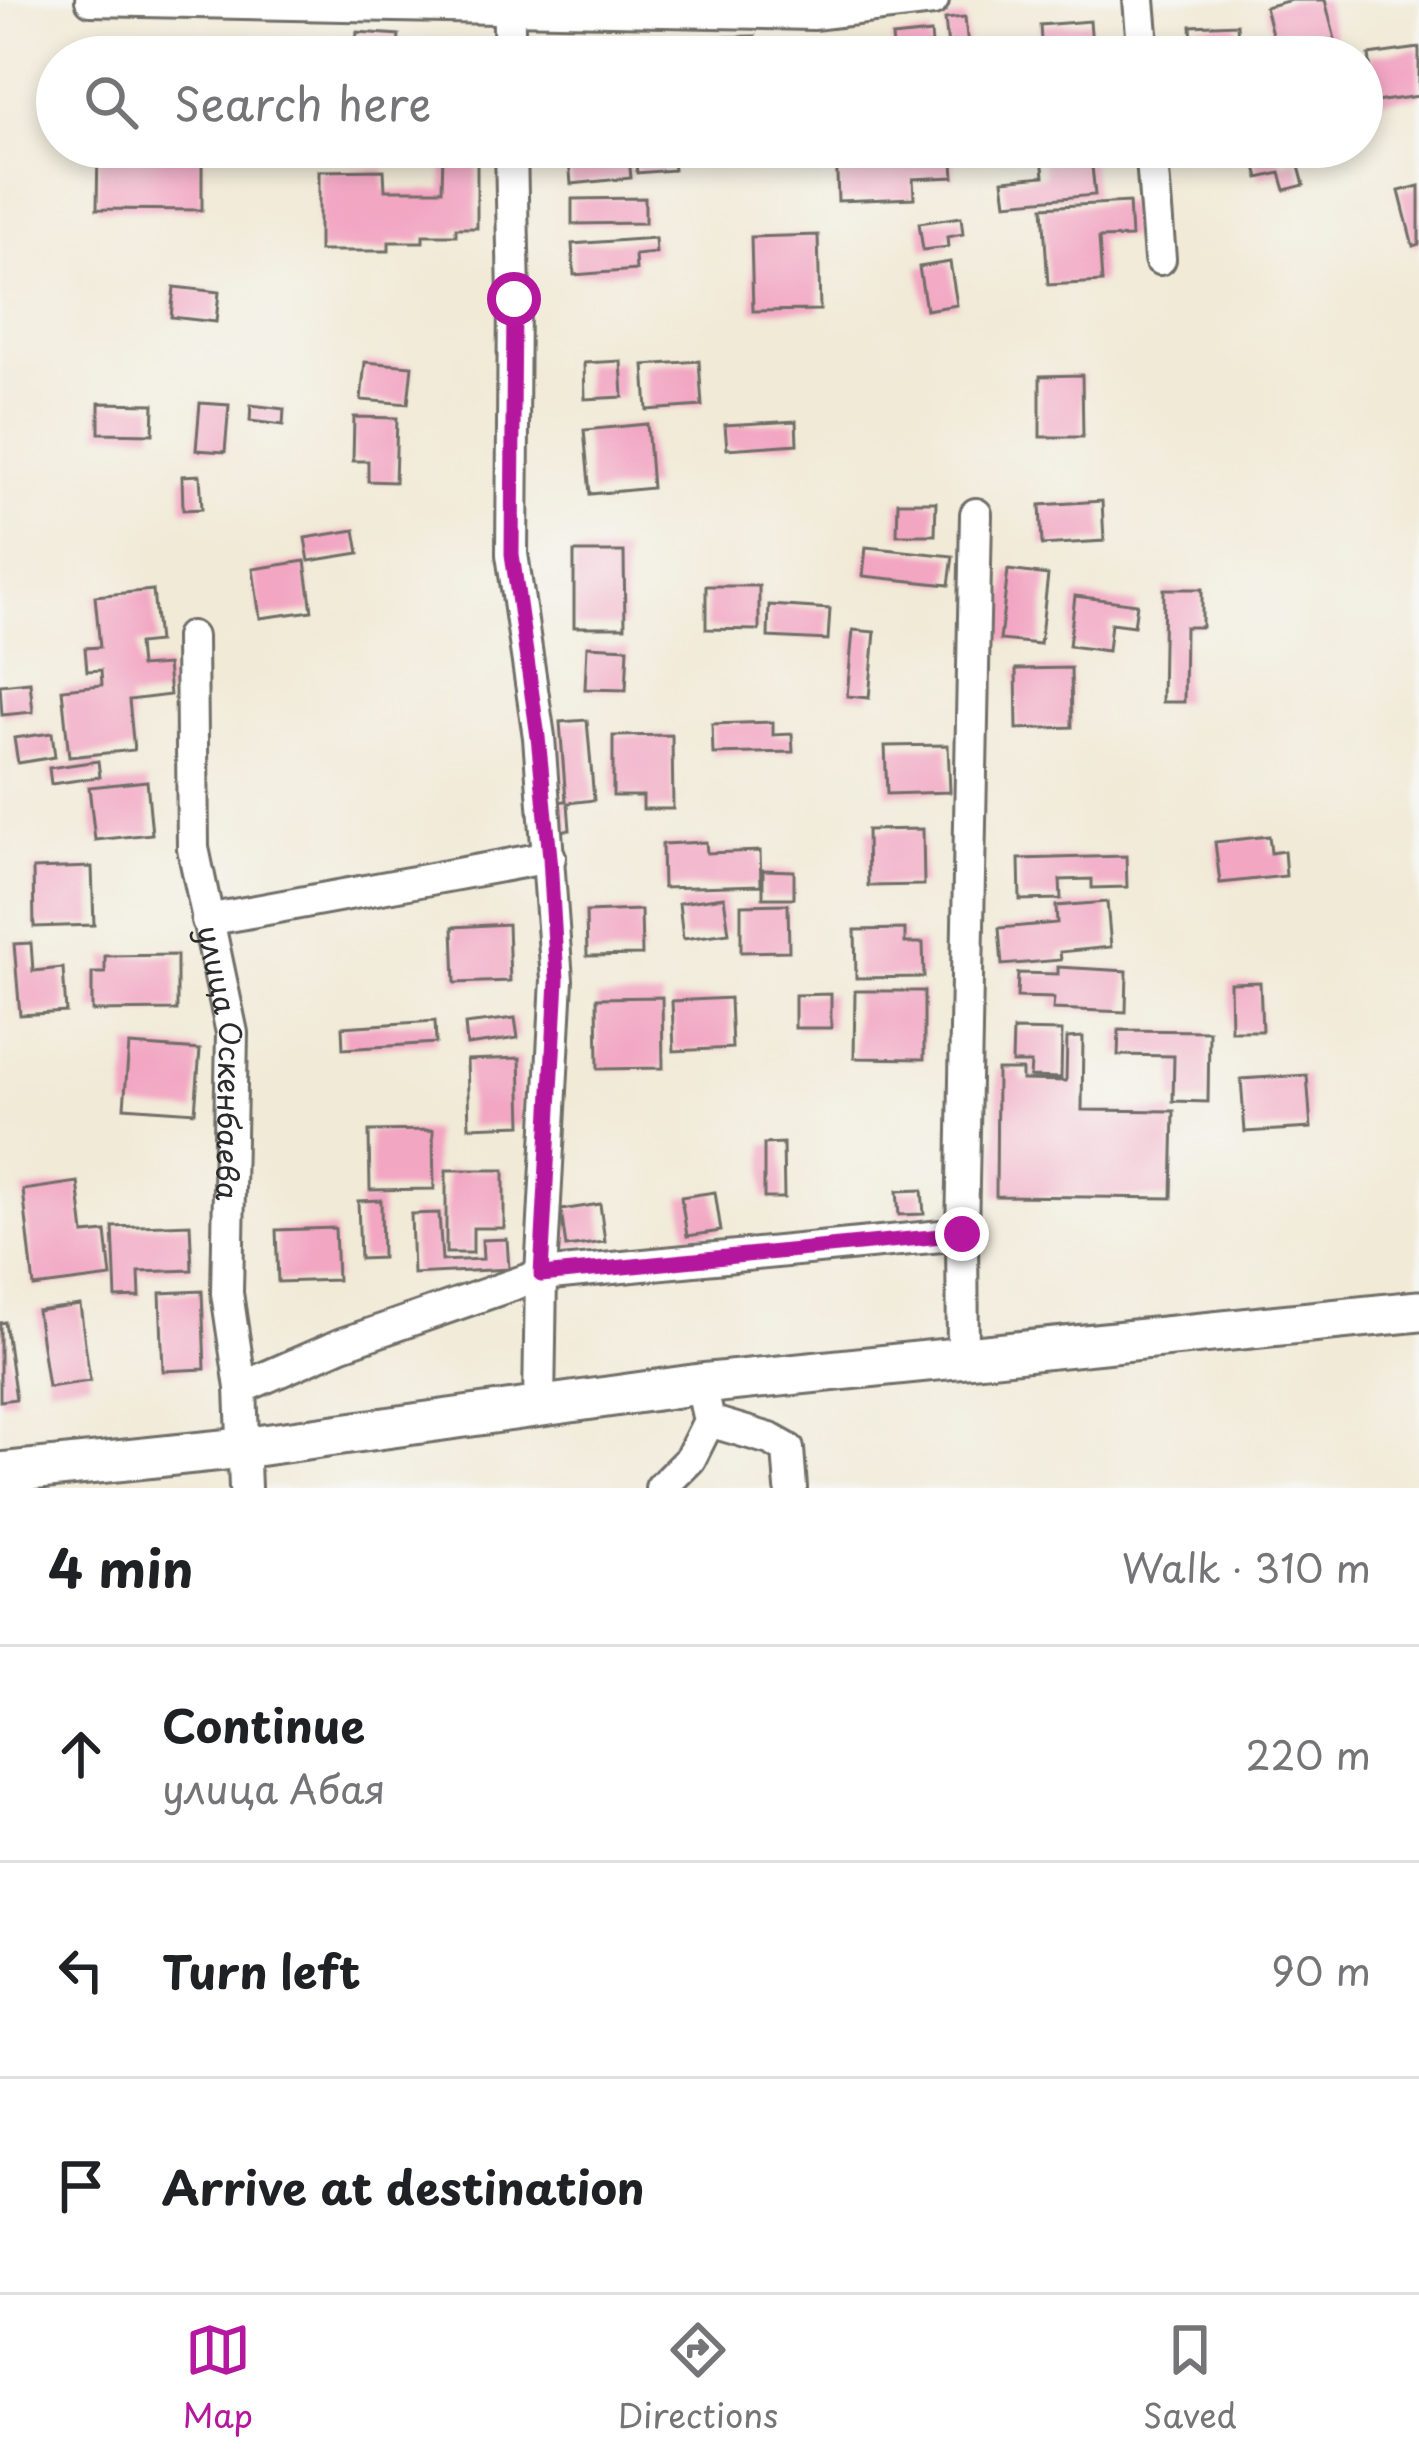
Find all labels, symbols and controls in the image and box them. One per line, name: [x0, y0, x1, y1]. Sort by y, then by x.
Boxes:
search box: [36, 36, 1383, 168]
text: Search here: [174, 68, 431, 136]
icon: search: [78, 69, 144, 135]
route start: [487, 272, 541, 326]
street label: улица Оскенбаева: [187, 921, 255, 1201]
route end: [935, 1207, 989, 1261]
text: 4 min: [48, 1528, 193, 1605]
text: Walk · 310 m: [1122, 1537, 1371, 1596]
text: Continue: [162, 1690, 365, 1758]
icon: ahead: [48, 1721, 114, 1787]
text: 220 m: [1246, 1724, 1371, 1783]
text: улица Абая: [162, 1758, 386, 1817]
text: Turn left: [162, 1936, 361, 2004]
icon: left: [48, 1937, 114, 2003]
text: 90 m: [1271, 1940, 1371, 1999]
text: Arrive at destination: [162, 2152, 645, 2220]
icon: arrive: [48, 2153, 114, 2219]
tab: Map: [182, 2317, 253, 2439]
tab: Directions: [618, 2317, 778, 2439]
tab: Saved: [1143, 2317, 1237, 2439]

